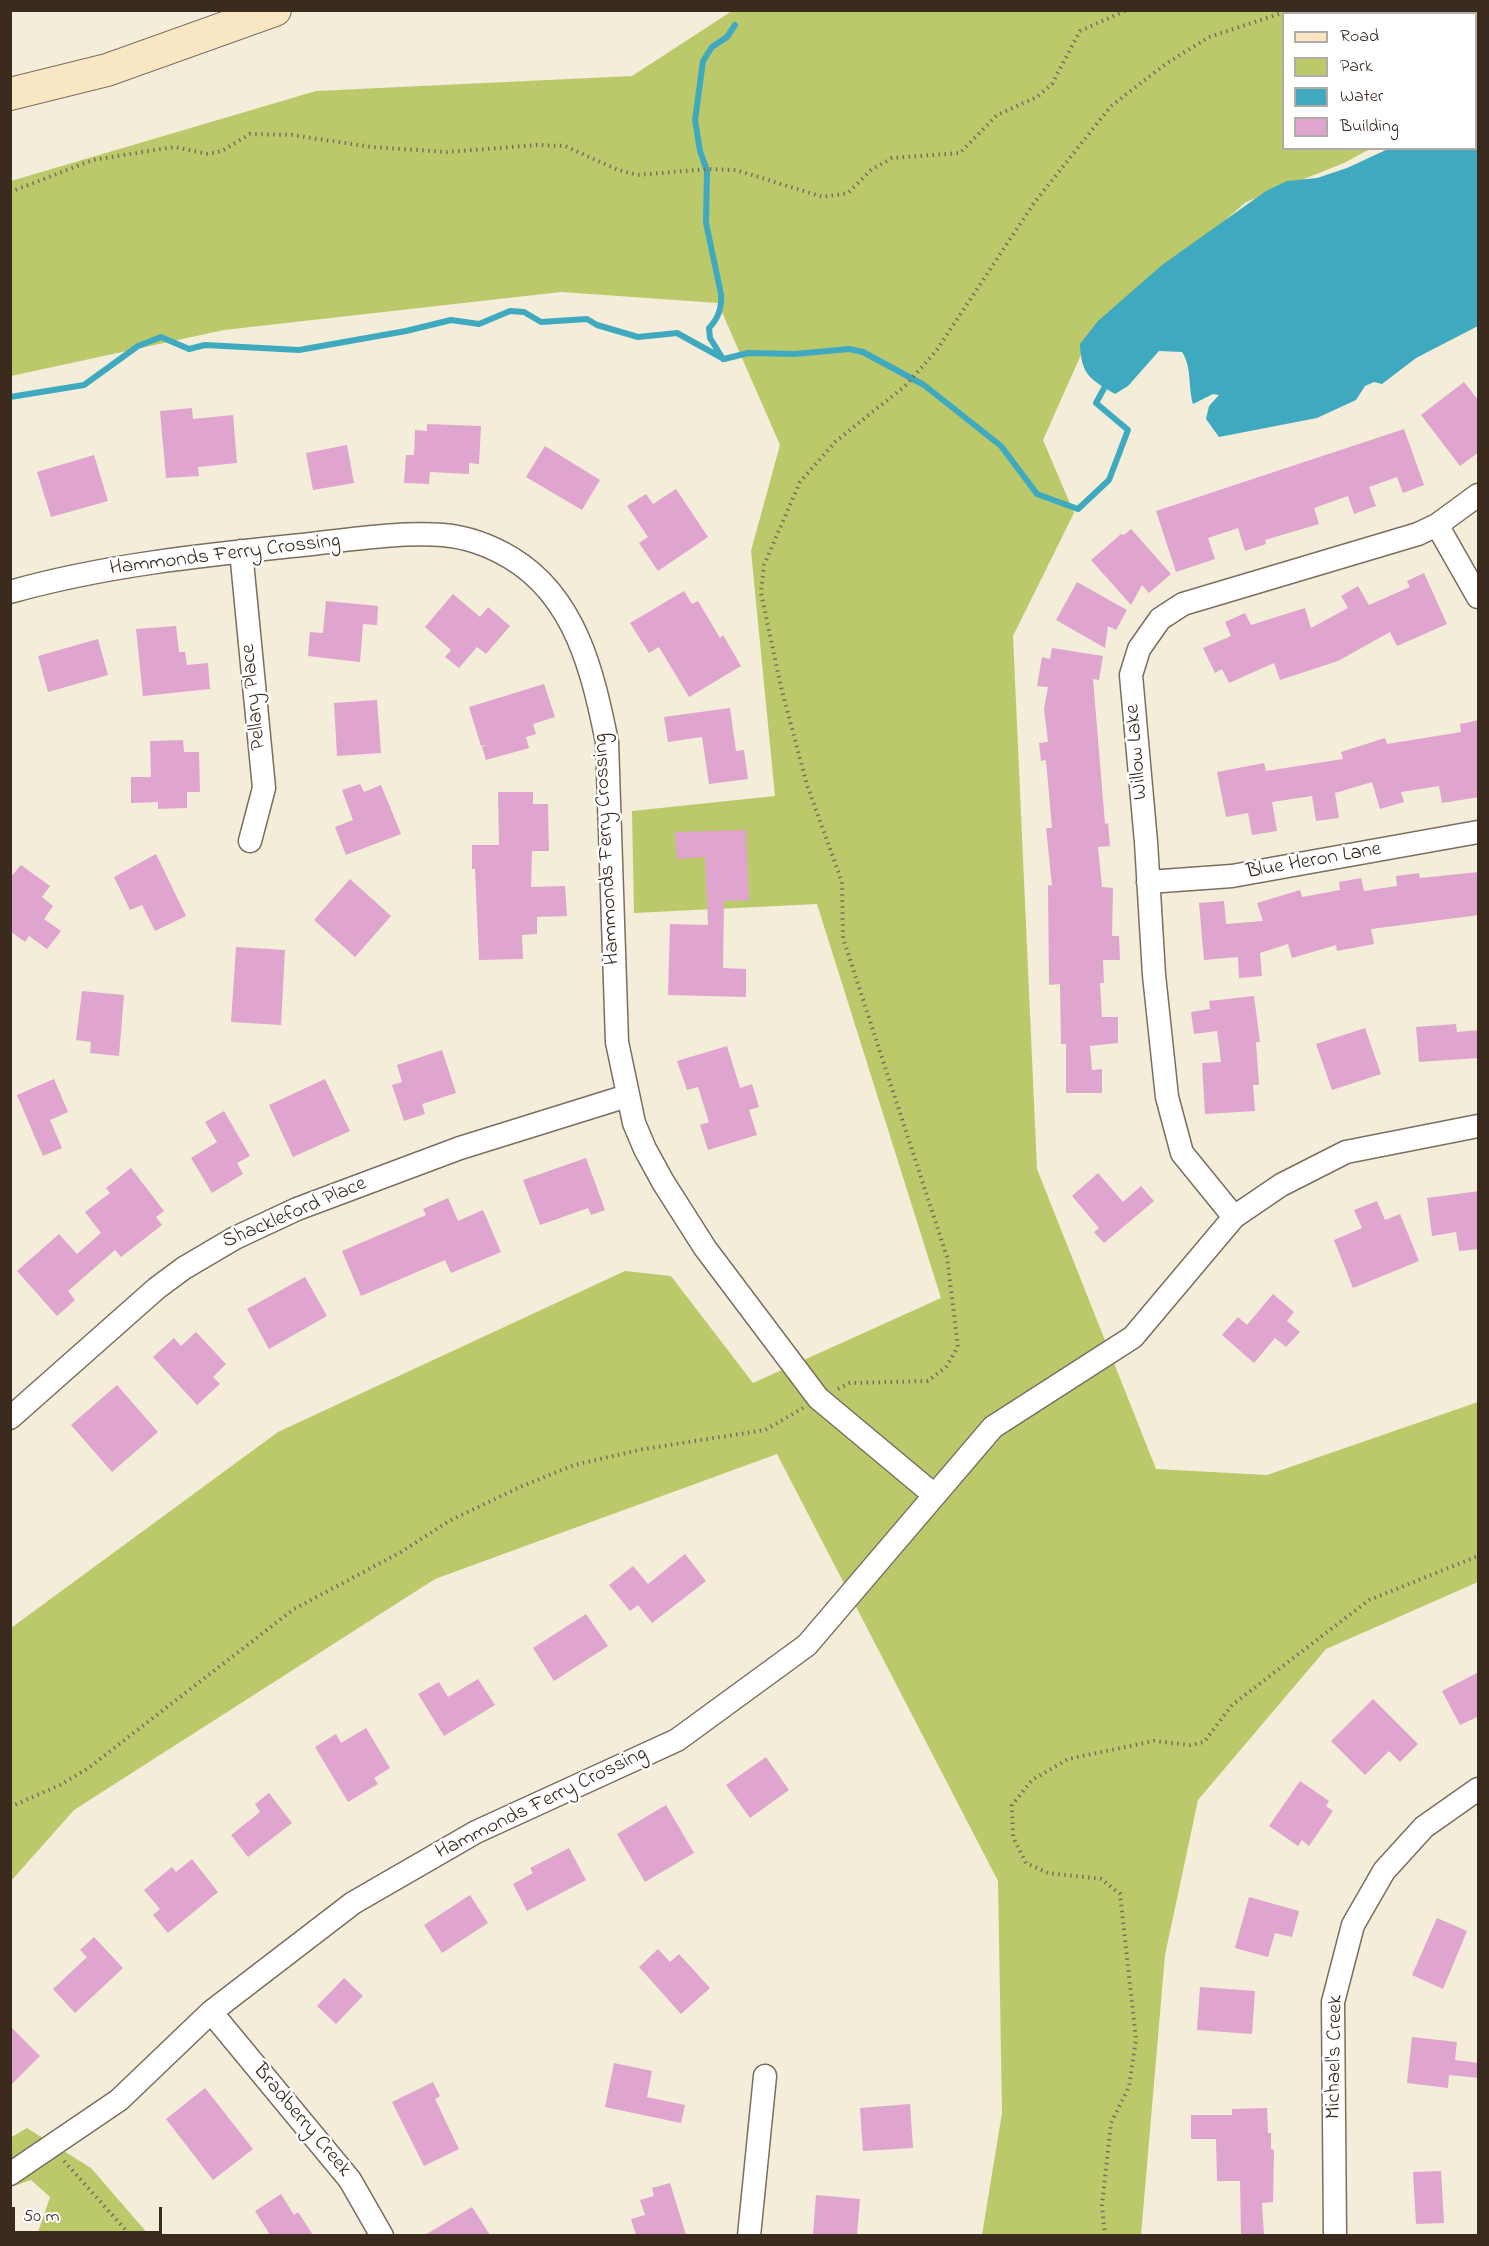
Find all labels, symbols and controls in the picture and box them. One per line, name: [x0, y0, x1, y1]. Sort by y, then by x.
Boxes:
legend: [1282, 12, 1477, 150]
text: Road: [1340, 24, 1379, 50]
text: Park: [1340, 54, 1373, 80]
text: Water: [1340, 84, 1383, 110]
text: Building: [1340, 114, 1399, 140]
street label: Hammonds Ferry Crossing: [108, 529, 342, 583]
street label: Pellary Place: [237, 643, 273, 751]
street label: Willow Lake: [1121, 703, 1155, 801]
street label: Hammonds Ferry Crossing: [589, 732, 627, 966]
street label: Blue Heron Lane: [1245, 838, 1383, 886]
street label: Shackleford Place: [219, 1172, 371, 1256]
street label: Hammonds Ferry Crossing: [432, 1742, 652, 1866]
street label: Michael's Creek: [1322, 1995, 1350, 2119]
street label: Bradberry Creek: [246, 2059, 356, 2183]
scale bar: [15, 2195, 165, 2233]
text: 50 m: [23, 2204, 60, 2230]

